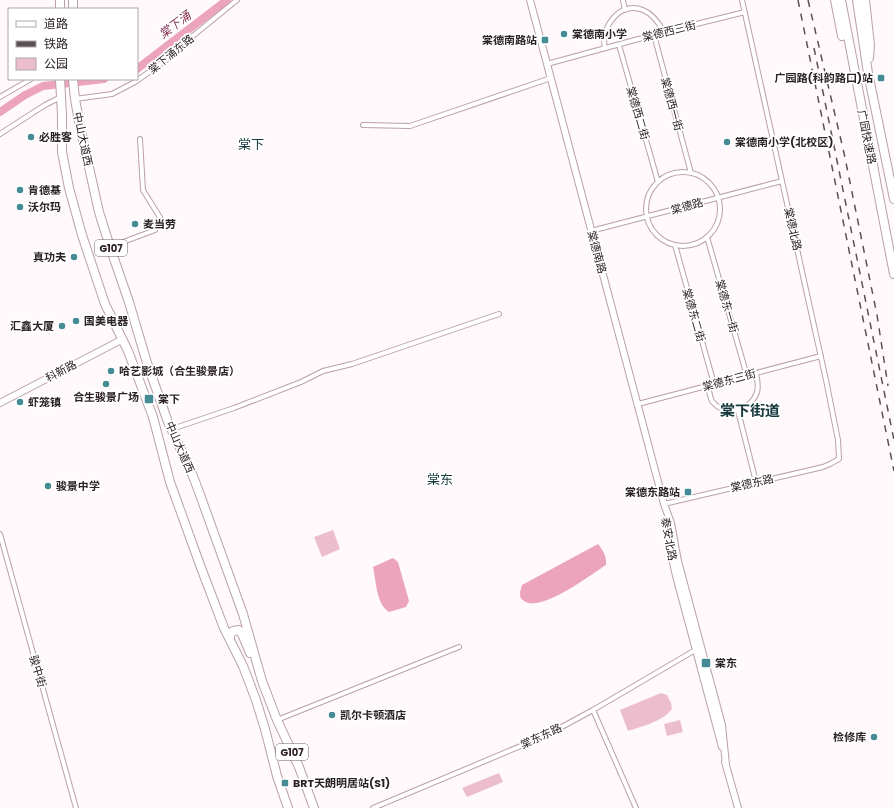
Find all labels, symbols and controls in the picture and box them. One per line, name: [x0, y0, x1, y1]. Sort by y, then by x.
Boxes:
water label: 棠下涌: [155, 6, 196, 42]
legend: [8, 8, 138, 80]
text: 道路: [44, 15, 68, 32]
street label: 棠德西三街: [640, 17, 698, 45]
place label: 棠德南小学: [572, 26, 627, 42]
marker: 棠德南小学: [559, 29, 569, 39]
street label: 棠下涌东路: [145, 30, 197, 78]
place label: 棠德南路站: [482, 32, 537, 48]
text: 铁路: [44, 35, 68, 52]
marker: 棠德南路站: [540, 35, 550, 45]
text: 公园: [44, 55, 68, 72]
place label: 广园路(科韵路口)站: [775, 70, 873, 86]
marker: 广园路(科韵路口)站: [876, 73, 886, 83]
street label: 棠德西一街: [657, 75, 687, 133]
street label: 棠德西二街: [623, 84, 653, 142]
street label: 广园快速路: [854, 108, 880, 166]
street label: 中山大道西: [69, 110, 97, 168]
place label: 必胜客: [39, 129, 72, 145]
marker: 必胜客: [26, 132, 36, 142]
place label: 棠德南小学(北校区): [735, 134, 834, 150]
district label: 棠下: [238, 135, 264, 154]
marker: 棠德南小学(北校区): [722, 137, 732, 147]
place label: 肯德基: [28, 182, 61, 198]
marker: 肯德基: [15, 185, 25, 195]
street label: 棠德路: [669, 194, 705, 218]
place label: 沃尔玛: [28, 199, 61, 215]
marker: 沃尔玛: [15, 202, 25, 212]
street label: 棠德北路: [780, 206, 806, 252]
place label: 麦当劳: [143, 216, 176, 232]
marker: 麦当劳: [130, 219, 140, 229]
street label: 棠德南路: [584, 229, 610, 275]
road number: G107: [95, 240, 127, 256]
place label: 真功夫: [33, 249, 66, 265]
marker: 真功夫: [69, 252, 79, 262]
street label: 棠德东一街: [712, 277, 742, 335]
street label: 棠德东二街: [679, 286, 709, 344]
place label: 国美电器: [84, 313, 129, 329]
marker: 国美电器: [71, 316, 81, 326]
place label: 汇鑫大厦: [10, 318, 54, 334]
marker: 汇鑫大厦: [57, 321, 67, 331]
street label: 科新路: [43, 356, 79, 386]
place label: 哈艺影城（合生骏景店）: [119, 363, 240, 379]
street label: 棠德东三街: [700, 365, 758, 395]
marker: 哈艺影城（合生骏景店）: [106, 366, 116, 376]
marker: 合生骏景广场: [101, 379, 111, 389]
place label: 合生骏景广场: [73, 389, 139, 405]
place label: 棠下: [158, 391, 180, 407]
marker: 棠下: [143, 393, 155, 405]
place label: 虾笼镇: [28, 394, 61, 410]
marker: 虾笼镇: [15, 397, 25, 407]
district label: 棠下街道: [720, 400, 780, 421]
street label: 中山大道西: [162, 419, 198, 475]
district label: 棠东: [427, 470, 453, 489]
street label: 棠德东路: [729, 470, 775, 496]
place label: 骏景中学: [56, 478, 100, 494]
marker: 骏景中学: [43, 481, 53, 491]
place label: 棠德东路站: [625, 484, 680, 500]
marker: 棠德东路站: [683, 487, 693, 497]
street label: 泰安北路: [657, 516, 681, 562]
street label: 骏中街: [26, 653, 50, 689]
place label: 棠东: [715, 655, 737, 671]
marker: 棠东: [700, 657, 712, 669]
place label: 凯尔卡顿酒店: [340, 707, 406, 723]
marker: 凯尔卡顿酒店: [327, 710, 337, 720]
street label: 棠东东路: [518, 719, 564, 753]
place label: 检修库: [833, 729, 866, 745]
marker: 检修库: [869, 732, 879, 742]
road number: G107: [276, 744, 308, 760]
place label: BRT天朗明居站(S1): [293, 775, 390, 791]
marker: BRT天朗明居站(S1): [280, 778, 290, 788]

